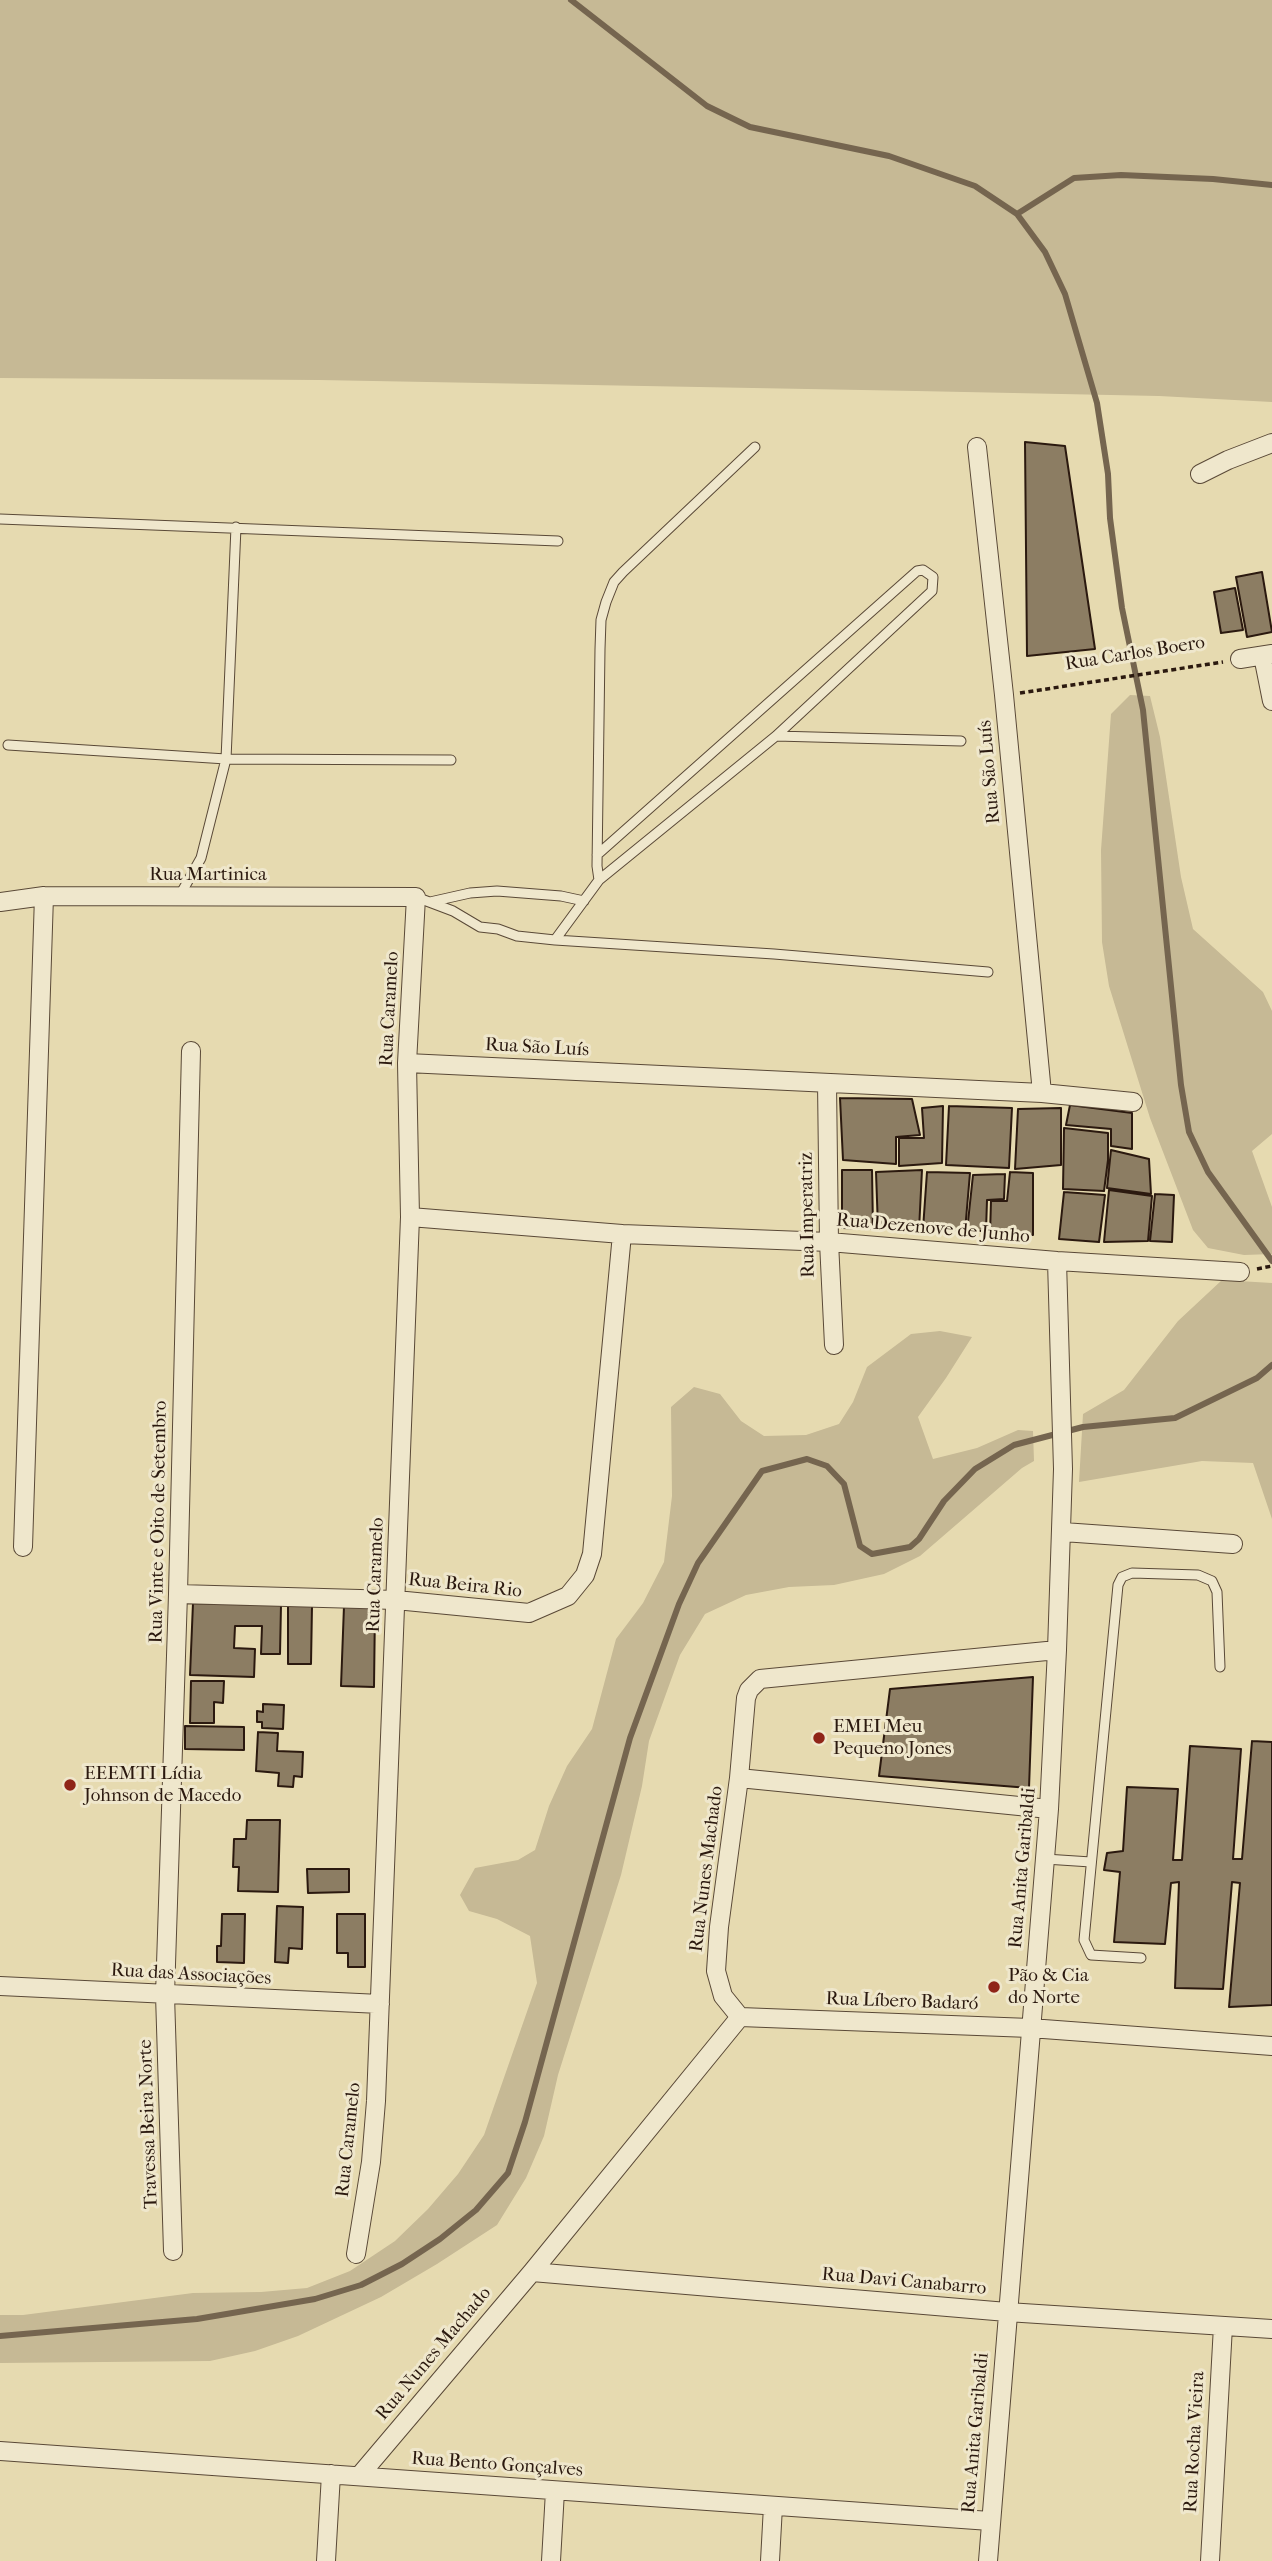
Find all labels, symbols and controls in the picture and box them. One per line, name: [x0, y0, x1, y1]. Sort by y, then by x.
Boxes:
street label: Rua Carlos Boero: [1063, 632, 1207, 676]
street label: Rua São Luís: [974, 719, 1006, 825]
street label: Rua Martinica: [149, 864, 267, 886]
street label: Rua Caramelo: [376, 951, 404, 1067]
street label: Rua São Luís: [484, 1034, 590, 1062]
street label: Rua Imperatriz: [796, 1152, 820, 1278]
street label: Rua Dezenove de Junho: [835, 1209, 1031, 1249]
street label: Rua Vinte e Oito de Setembro: [145, 1400, 173, 1644]
street label: Rua Caramelo: [363, 1517, 389, 1633]
street label: Rua Beira Rio: [407, 1569, 523, 1603]
place label: EMEI Meu Pequeno Jones: [833, 1716, 952, 1760]
marker: EMEI Meu Pequeno Jones: [811, 1730, 827, 1746]
place label: EEEMTI Lídia Johnson de Macedo: [84, 1763, 241, 1807]
marker: EEEMTI Lídia Johnson de Macedo: [62, 1777, 78, 1793]
street label: Rua Nunes Machado: [685, 1785, 729, 1953]
street label: Rua Anita Garibaldi: [1005, 1787, 1041, 1949]
street label: Rua das Associações: [110, 1959, 272, 1991]
place label: Pão & Cia do Norte: [1008, 1965, 1089, 2009]
marker: Pão & Cia do Norte: [986, 1979, 1002, 1995]
street label: Rua Líbero Badaró: [825, 1988, 979, 2016]
street label: Travessa Beira Norte: [135, 2039, 163, 2209]
street label: Rua Caramelo: [332, 2081, 366, 2199]
street label: Rua Davi Canabarro: [821, 2263, 987, 2301]
street label: Rua Nunes Machado: [372, 2283, 496, 2425]
street label: Rua Anita Garibaldi: [958, 2352, 994, 2514]
street label: Rua Rocha Vieira: [1180, 2371, 1210, 2513]
street label: Rua Bento Gonçalves: [410, 2448, 584, 2482]

